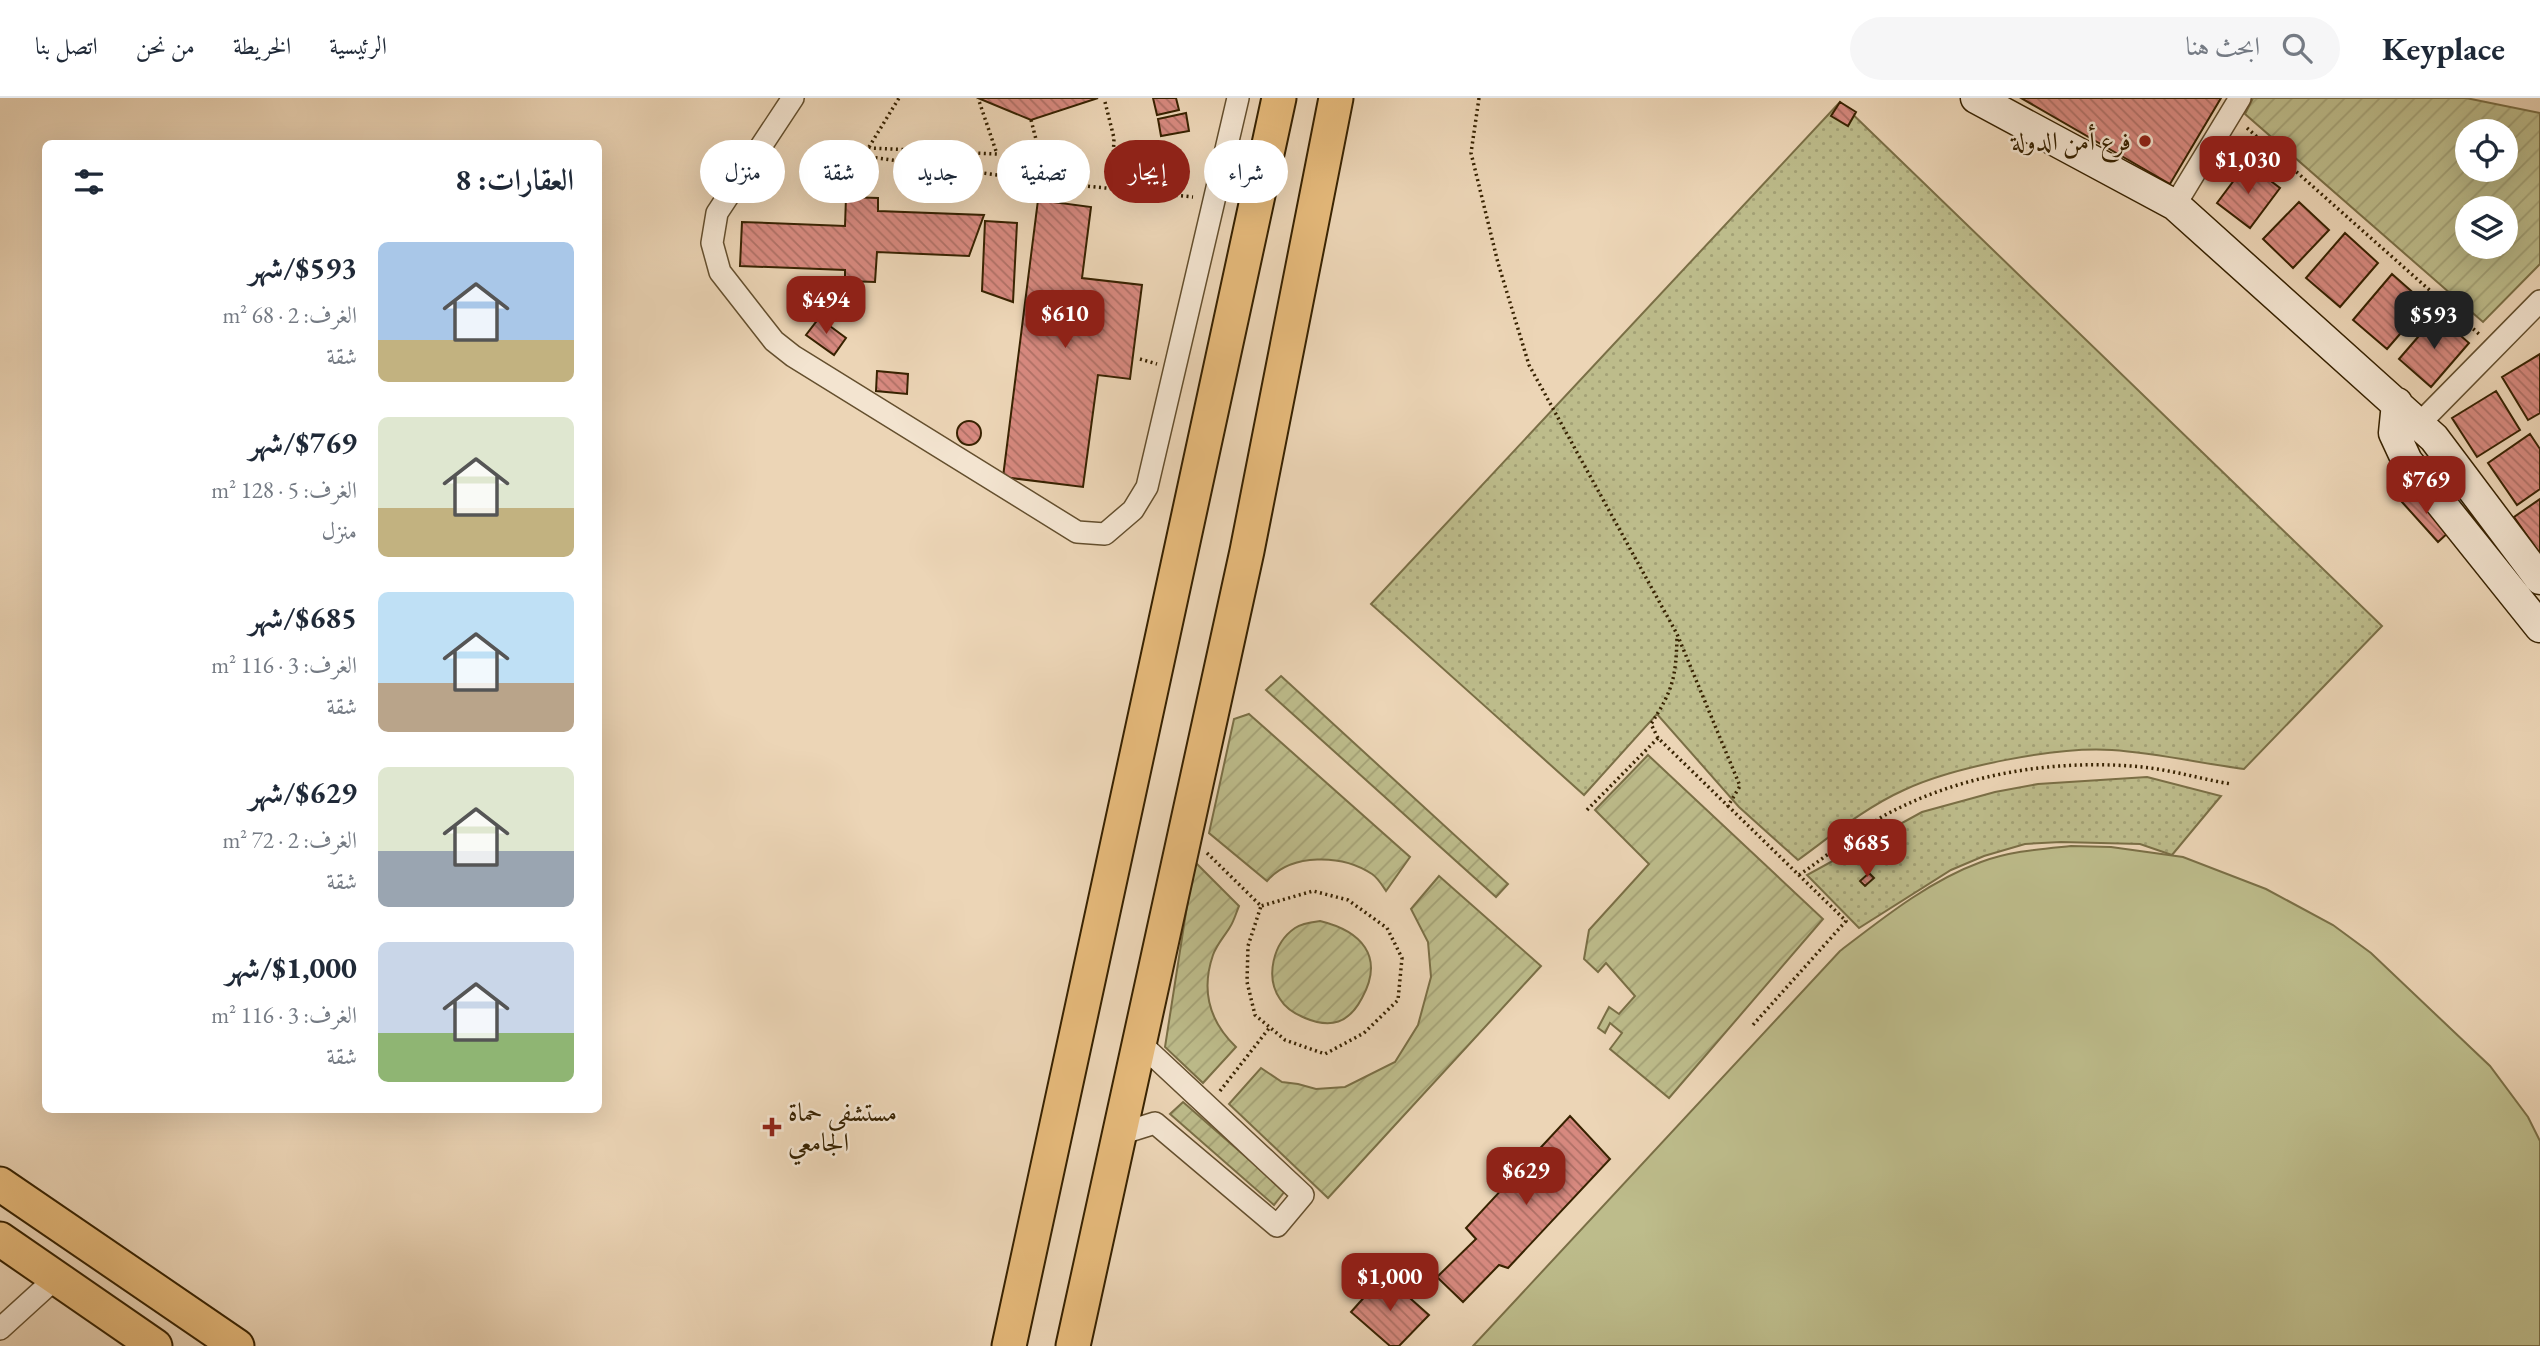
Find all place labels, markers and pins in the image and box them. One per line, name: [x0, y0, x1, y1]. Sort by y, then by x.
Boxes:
place label: فرع أمن الدولة: [2009, 124, 2131, 163]
marker: فرع أمن الدولة: [2137, 133, 2153, 149]
pin: $1,030: [2191, 136, 2305, 196]
pin: $494: [785, 276, 867, 336]
pin: $610: [1024, 290, 1106, 350]
pin: $593: [2393, 292, 2475, 351]
pin: $769: [2385, 456, 2467, 516]
pin: $685: [1826, 820, 1908, 879]
place label: مستشفى حماة الجامعي: [788, 1095, 897, 1166]
marker: مستشفى حماة الجامعي: [762, 1117, 782, 1137]
pin: $629: [1485, 1148, 1567, 1207]
pin: $1,000: [1333, 1254, 1447, 1313]

